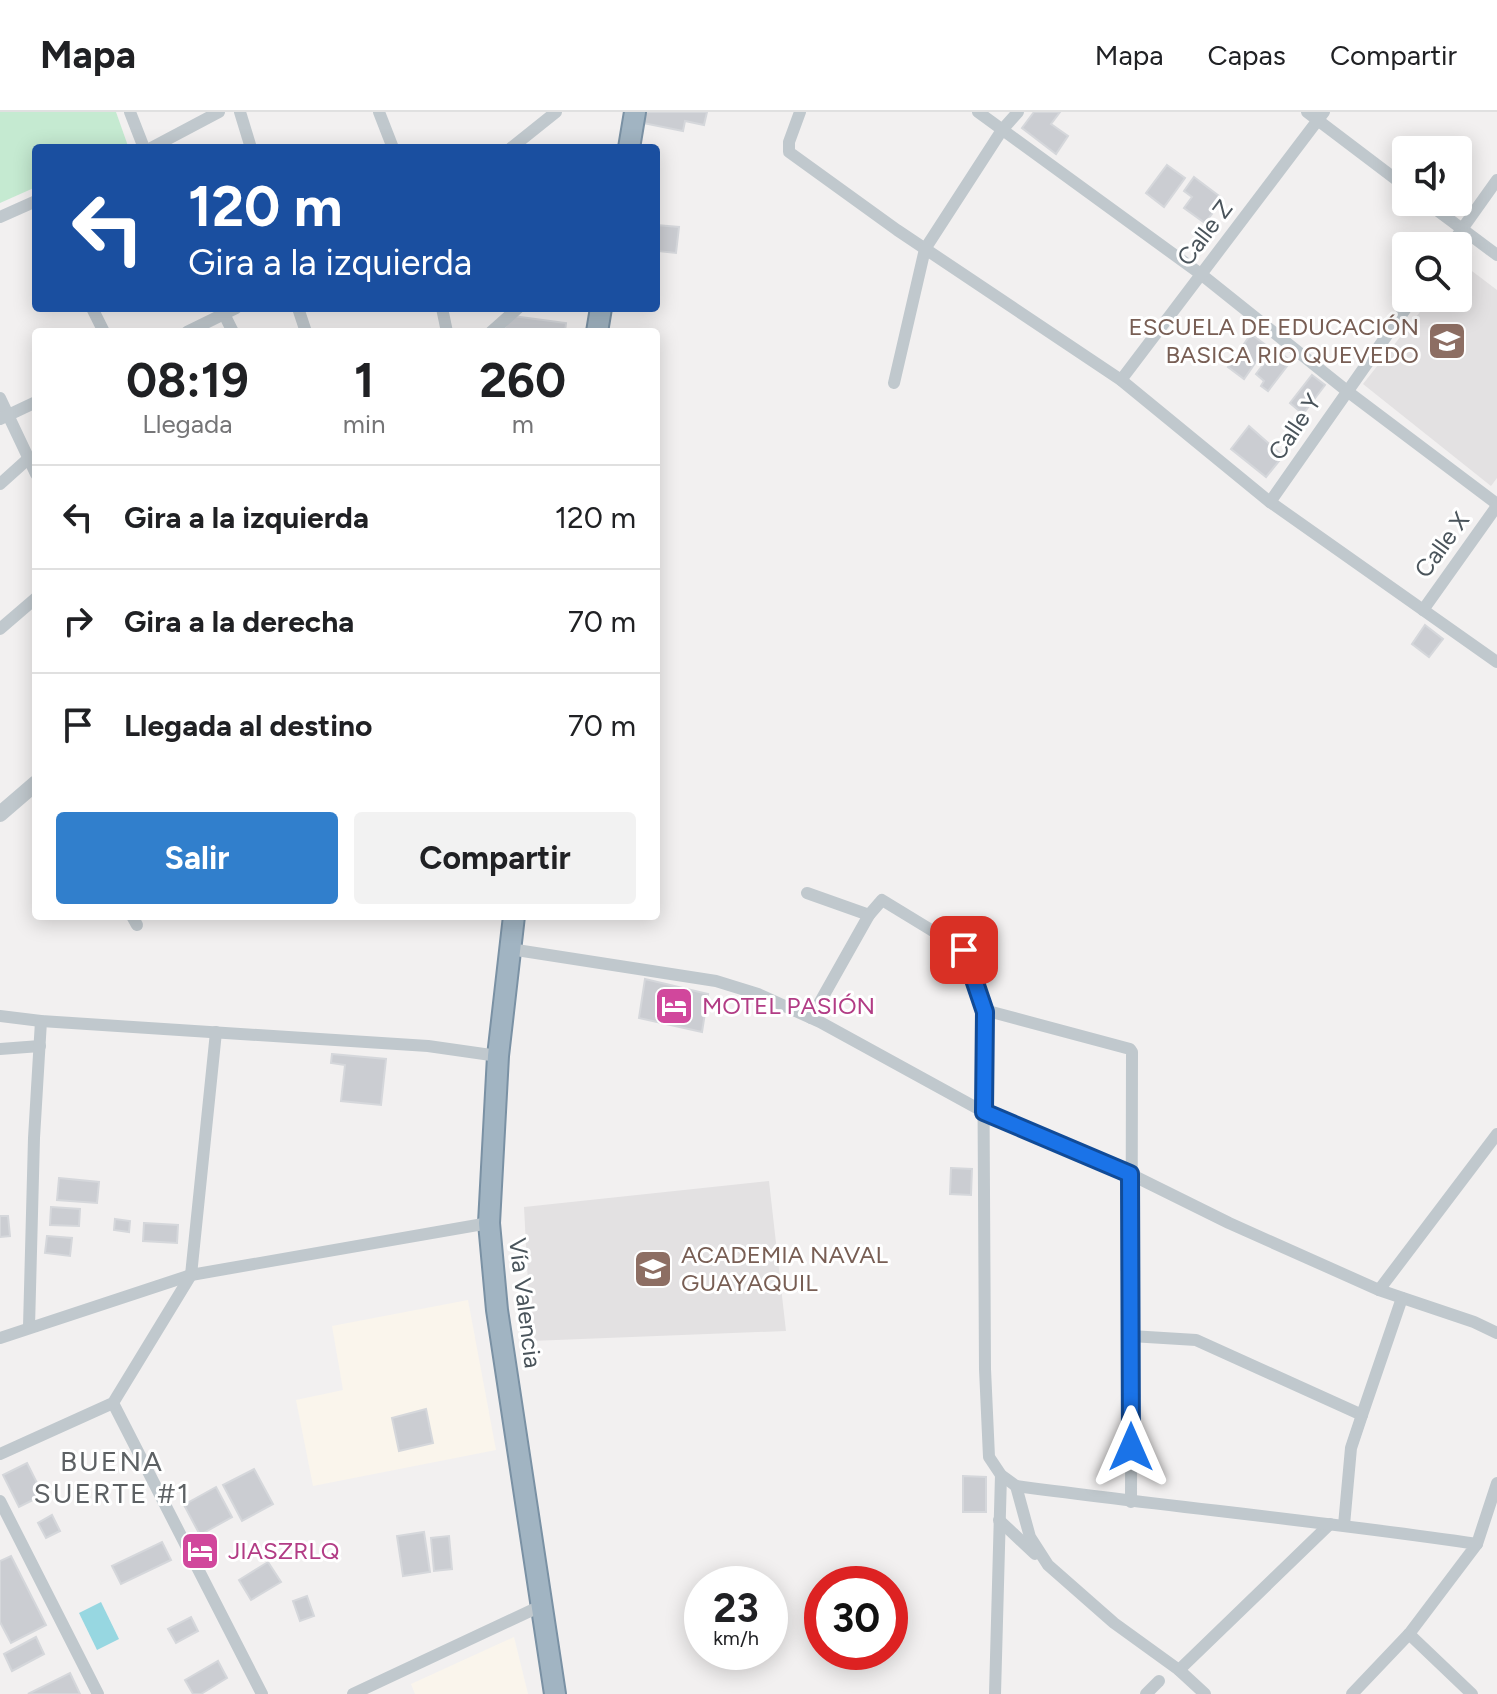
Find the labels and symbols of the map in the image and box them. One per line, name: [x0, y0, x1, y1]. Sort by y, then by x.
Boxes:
street label: Calle Z: [1171, 194, 1239, 271]
place label: ESCUELA DE EDUCACIÓN BASICA RIO QUEVEDO: [1129, 312, 1419, 369]
school or university icon: ESCUELA DE EDUCACIÓN BASICA RIO QUEVEDO: [1426, 320, 1468, 362]
street label: Calle Y: [1262, 388, 1327, 465]
street label: Calle X: [1408, 506, 1475, 583]
pin: [930, 916, 998, 984]
hotel icon: MOTEL PASIÓN: [653, 985, 695, 1027]
place label: MOTEL PASIÓN: [702, 991, 875, 1020]
street label: Vía Valencia: [503, 1236, 548, 1370]
place label: ACADEMIA NAVAL GUAYAQUIL: [681, 1240, 889, 1297]
school or university icon: ACADEMIA NAVAL GUAYAQUIL: [632, 1248, 674, 1290]
position arrow: [1089, 1405, 1173, 1489]
district label: BUENA SUERTE #1: [33, 1444, 191, 1510]
hotel icon: JIASZRLQ: [179, 1530, 221, 1572]
place label: JIASZRLQ: [228, 1536, 339, 1565]
speed limit sign: 30: [804, 1566, 908, 1670]

